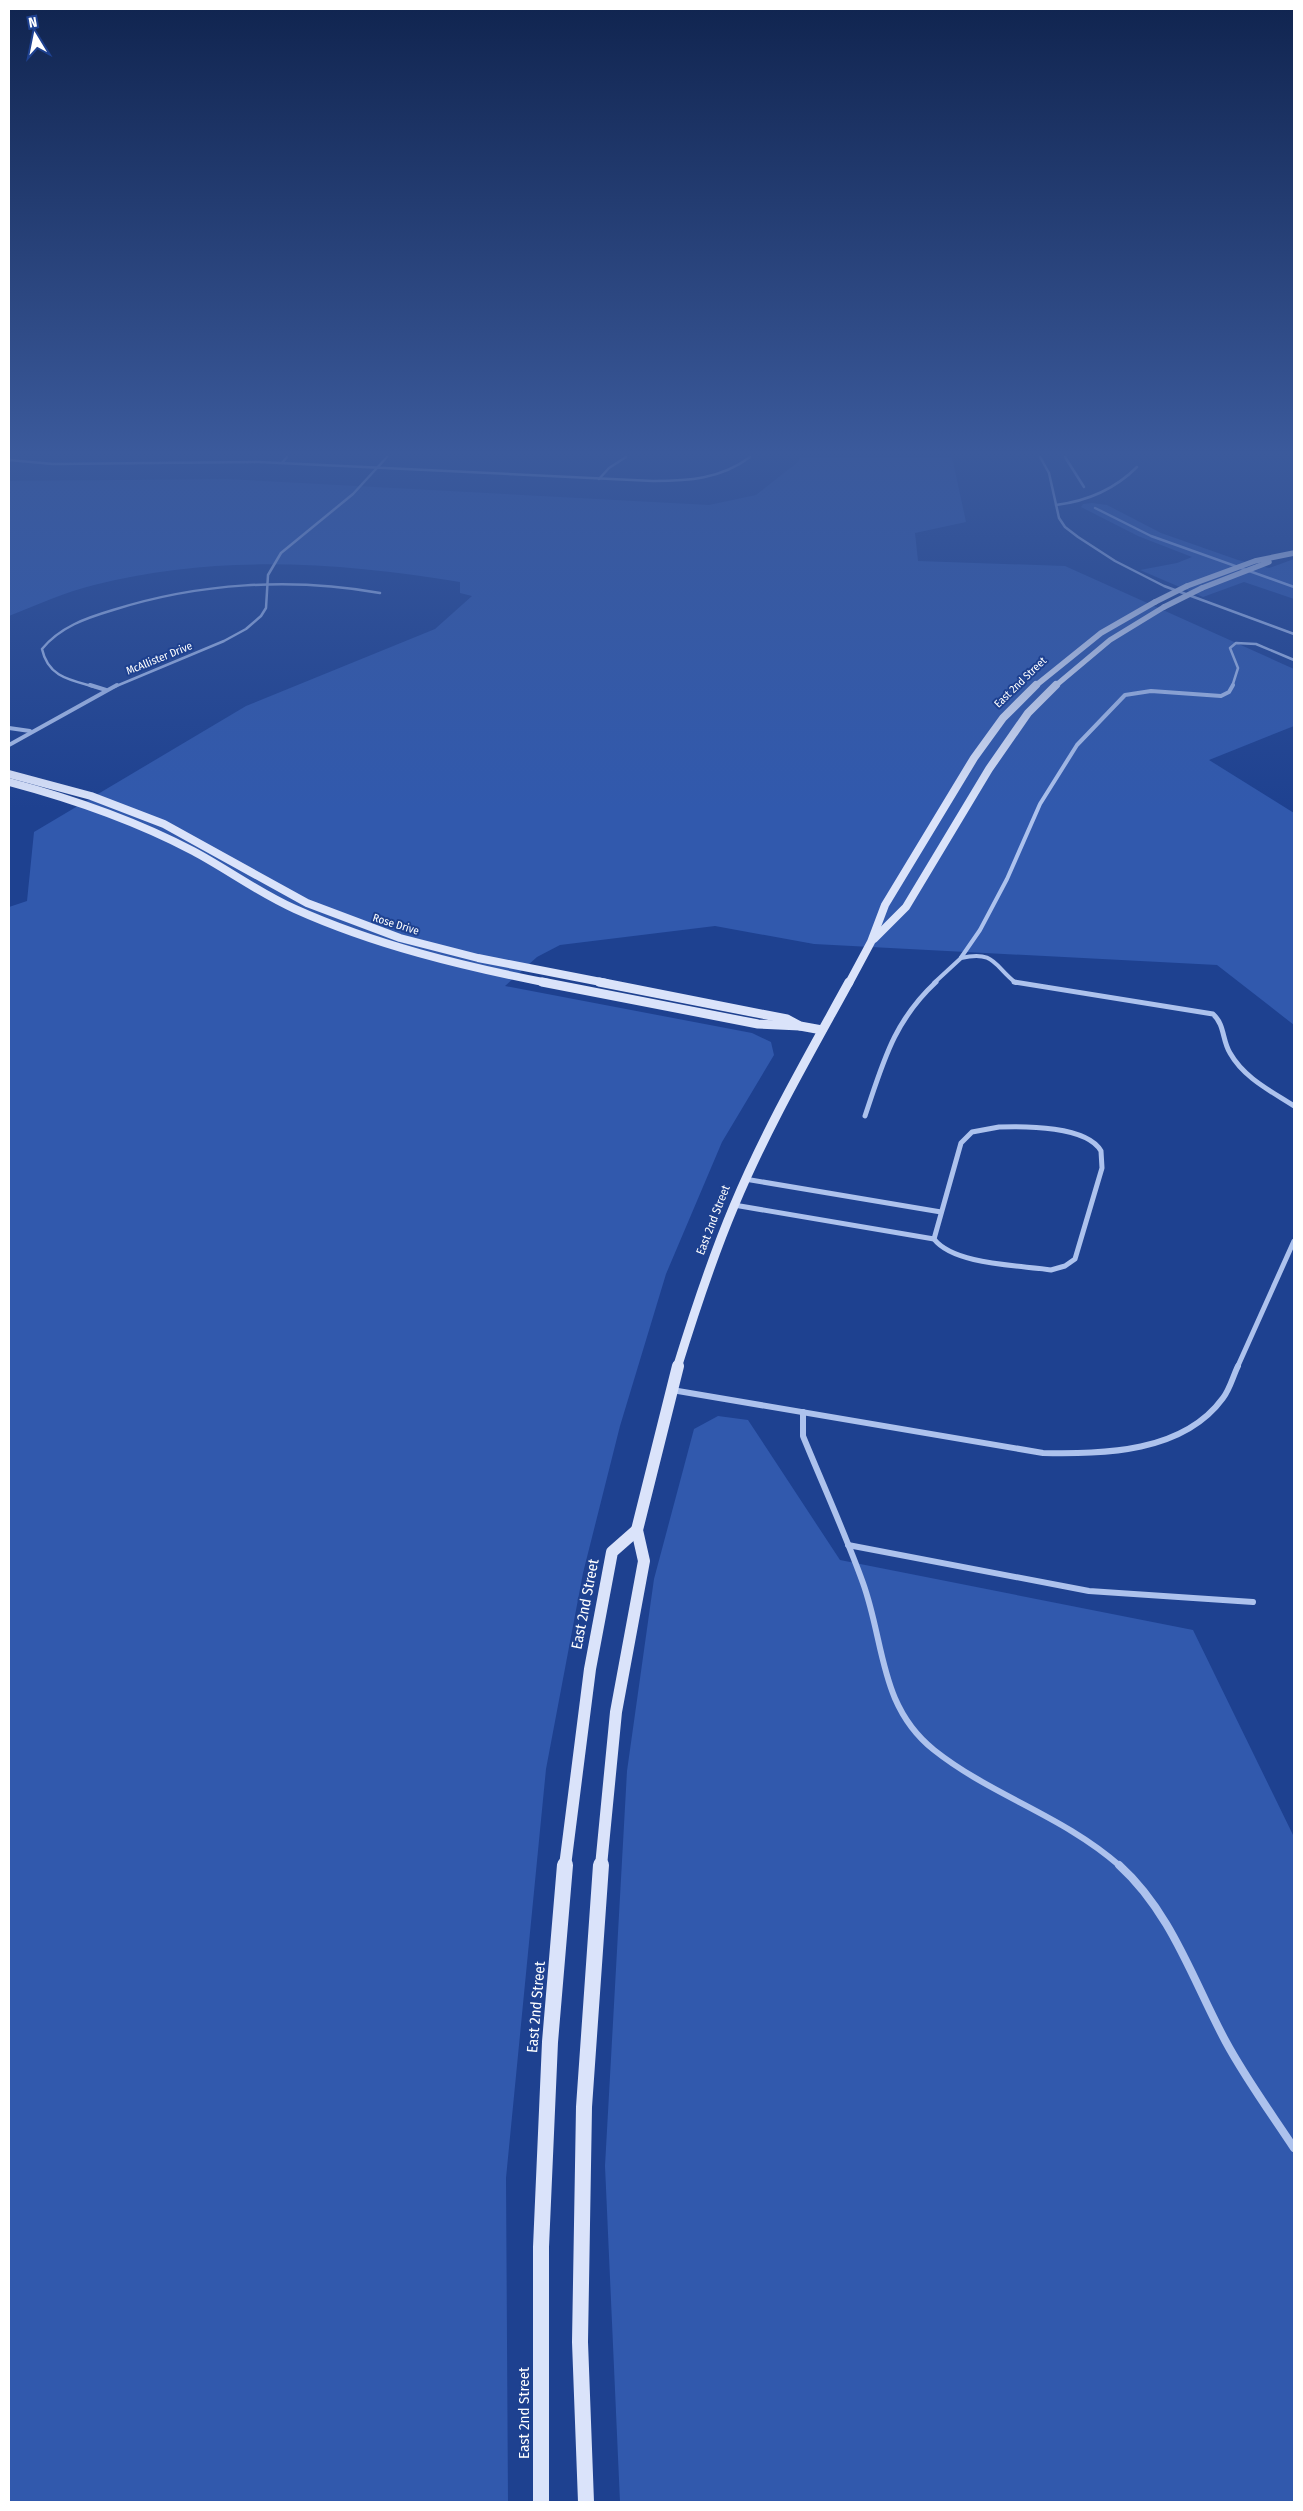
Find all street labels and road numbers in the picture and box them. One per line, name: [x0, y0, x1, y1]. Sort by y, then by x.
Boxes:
street label: McAllister Drive: [124, 639, 194, 678]
street label: East 2nd Street: [992, 654, 1049, 710]
street label: Rose Drive: [371, 911, 421, 938]
street label: East 2nd Street: [693, 1183, 733, 1257]
street label: East 2nd Street: [567, 1557, 603, 1651]
street label: East 2nd Street: [523, 1960, 549, 2054]
street label: East 2nd Street: [515, 2367, 533, 2459]

